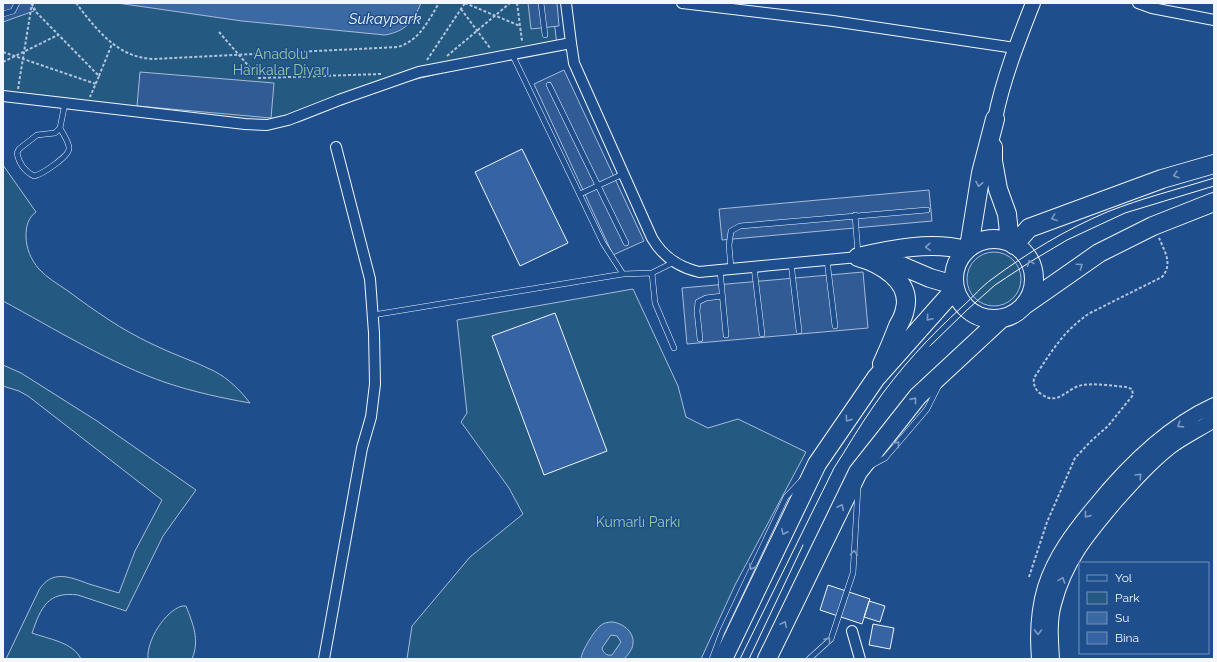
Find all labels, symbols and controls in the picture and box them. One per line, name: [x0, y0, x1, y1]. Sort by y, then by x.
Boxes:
water label: Sukaypark: [348, 10, 421, 28]
park label: Anadolu Harikalar Diyarı: [233, 46, 329, 78]
one-way arrow: [1173, 170, 1180, 179]
one-way arrow: [975, 181, 983, 187]
one-way arrow: [1051, 214, 1058, 222]
one-way arrow: [925, 242, 931, 251]
one-way arrow: [1026, 260, 1034, 267]
one-way arrow: [1076, 263, 1083, 271]
one-way arrow: [927, 314, 934, 321]
one-way arrow: [910, 398, 917, 405]
one-way arrow: [846, 415, 853, 422]
one-way arrow: [1178, 420, 1185, 427]
one-way arrow: [892, 441, 899, 448]
one-way arrow: [1134, 473, 1142, 481]
one-way arrow: [837, 504, 844, 511]
one-way arrow: [1085, 510, 1092, 518]
park label: Kumarlı Parkı: [596, 514, 680, 530]
one-way arrow: [781, 528, 789, 536]
one-way arrow: [850, 550, 859, 556]
legend: [1079, 562, 1209, 654]
one-way arrow: [749, 563, 757, 571]
text: Yol: [1115, 571, 1133, 585]
one-way arrow: [1057, 576, 1066, 583]
text: Park: [1115, 591, 1140, 605]
text: Su: [1115, 611, 1129, 625]
one-way arrow: [780, 621, 787, 628]
one-way arrow: [1034, 629, 1042, 635]
text: Bina: [1115, 631, 1139, 645]
one-way arrow: [824, 638, 831, 645]

